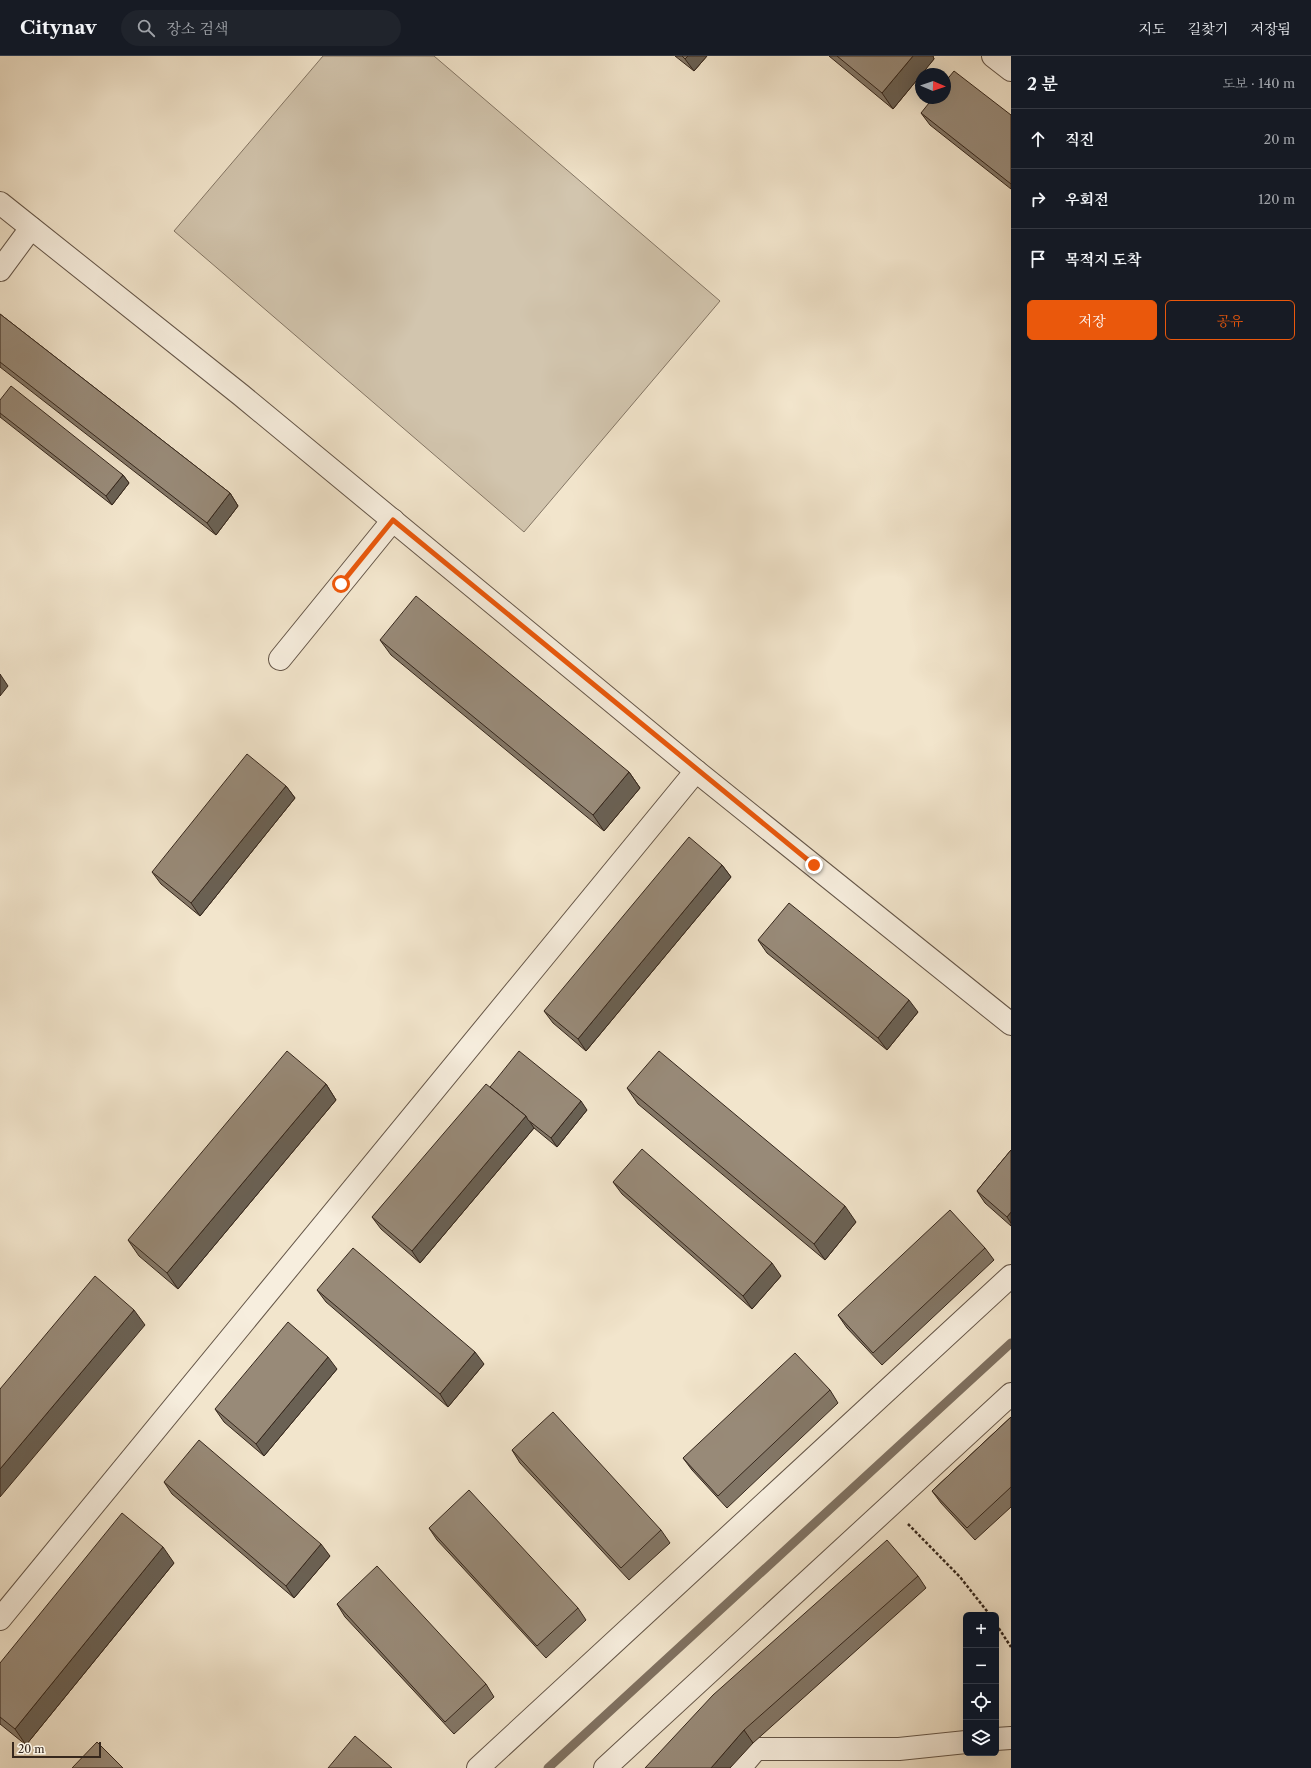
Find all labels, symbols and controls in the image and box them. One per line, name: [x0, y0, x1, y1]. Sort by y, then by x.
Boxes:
search box: [121, 10, 401, 46]
text: Citynav: [20, 16, 97, 39]
icon: search: [135, 17, 157, 39]
text: 장소 검색: [167, 19, 229, 38]
text: 지도: [1139, 20, 1166, 38]
text: 길찾기: [1188, 20, 1228, 38]
text: 저장됨: [1250, 20, 1291, 38]
north arrow: [915, 68, 951, 104]
text: 2 분: [1027, 74, 1058, 94]
text: 도보 · 140 m: [1223, 75, 1295, 91]
icon: ahead: [1027, 128, 1049, 150]
text: 직진: [1065, 130, 1094, 149]
text: 20 m: [1264, 131, 1295, 147]
icon: right: [1027, 188, 1049, 210]
text: 우회전: [1065, 190, 1108, 209]
text: 120 m: [1258, 191, 1295, 207]
icon: arrive: [1027, 248, 1049, 270]
text: 목적지 도착: [1065, 250, 1141, 269]
button: 저장: [1027, 300, 1157, 340]
button: 공유: [1165, 300, 1295, 340]
route start: [332, 575, 350, 593]
route end: [805, 856, 823, 874]
map controls: [963, 1612, 999, 1756]
button: +: [963, 1612, 999, 1648]
button: −: [963, 1648, 999, 1684]
button: locate: [963, 1684, 999, 1720]
button: layers: [963, 1720, 999, 1756]
scale bar: [12, 1740, 101, 1759]
text: 20 m: [18, 1742, 44, 1756]

